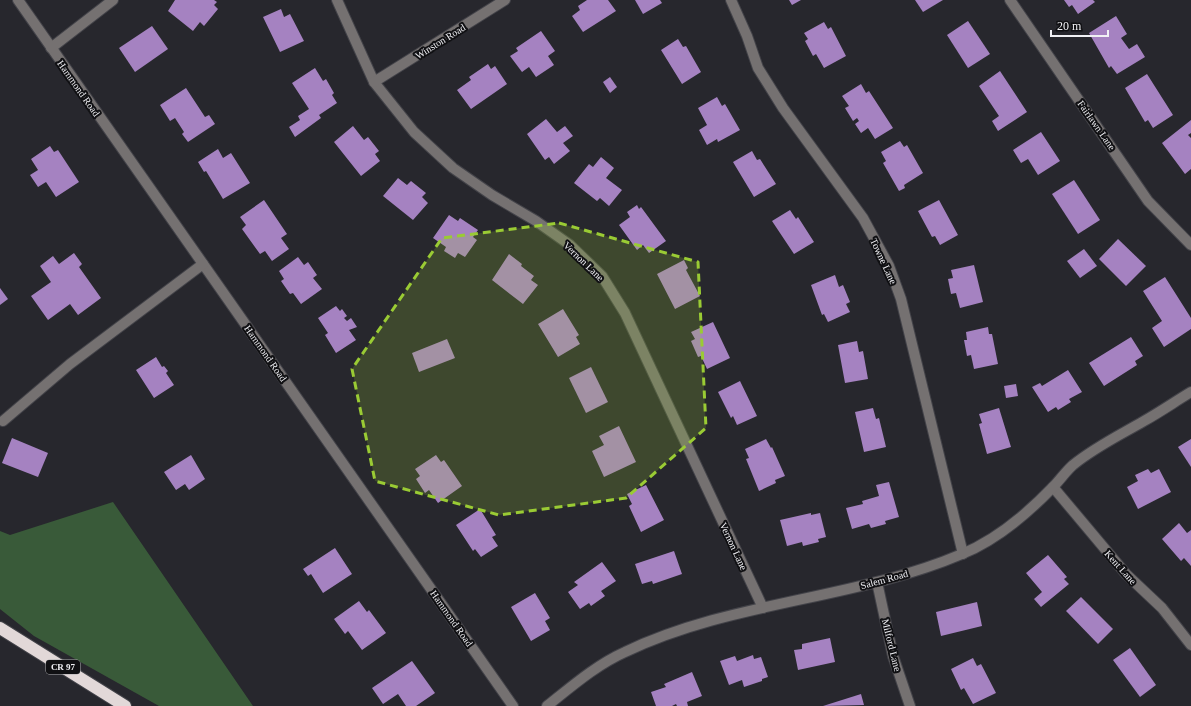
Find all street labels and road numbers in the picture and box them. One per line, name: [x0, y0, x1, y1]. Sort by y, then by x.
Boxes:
street label: Winston Road: [413, 22, 467, 61]
street label: Hammond Road: [55, 58, 102, 118]
street label: Fairlawn Lane: [1075, 98, 1118, 153]
street label: Towne Lane: [868, 236, 899, 286]
street label: Vernon Lane: [561, 240, 606, 284]
street label: Hammond Road: [242, 323, 289, 383]
street label: Vernon Lane: [718, 521, 750, 572]
street label: Kent Lane: [1103, 548, 1139, 587]
street label: Salem Road: [859, 568, 909, 591]
street label: Hammond Road: [428, 588, 475, 648]
street label: Milford Lane: [880, 618, 903, 673]
road number: CR 97: [46, 660, 80, 674]

